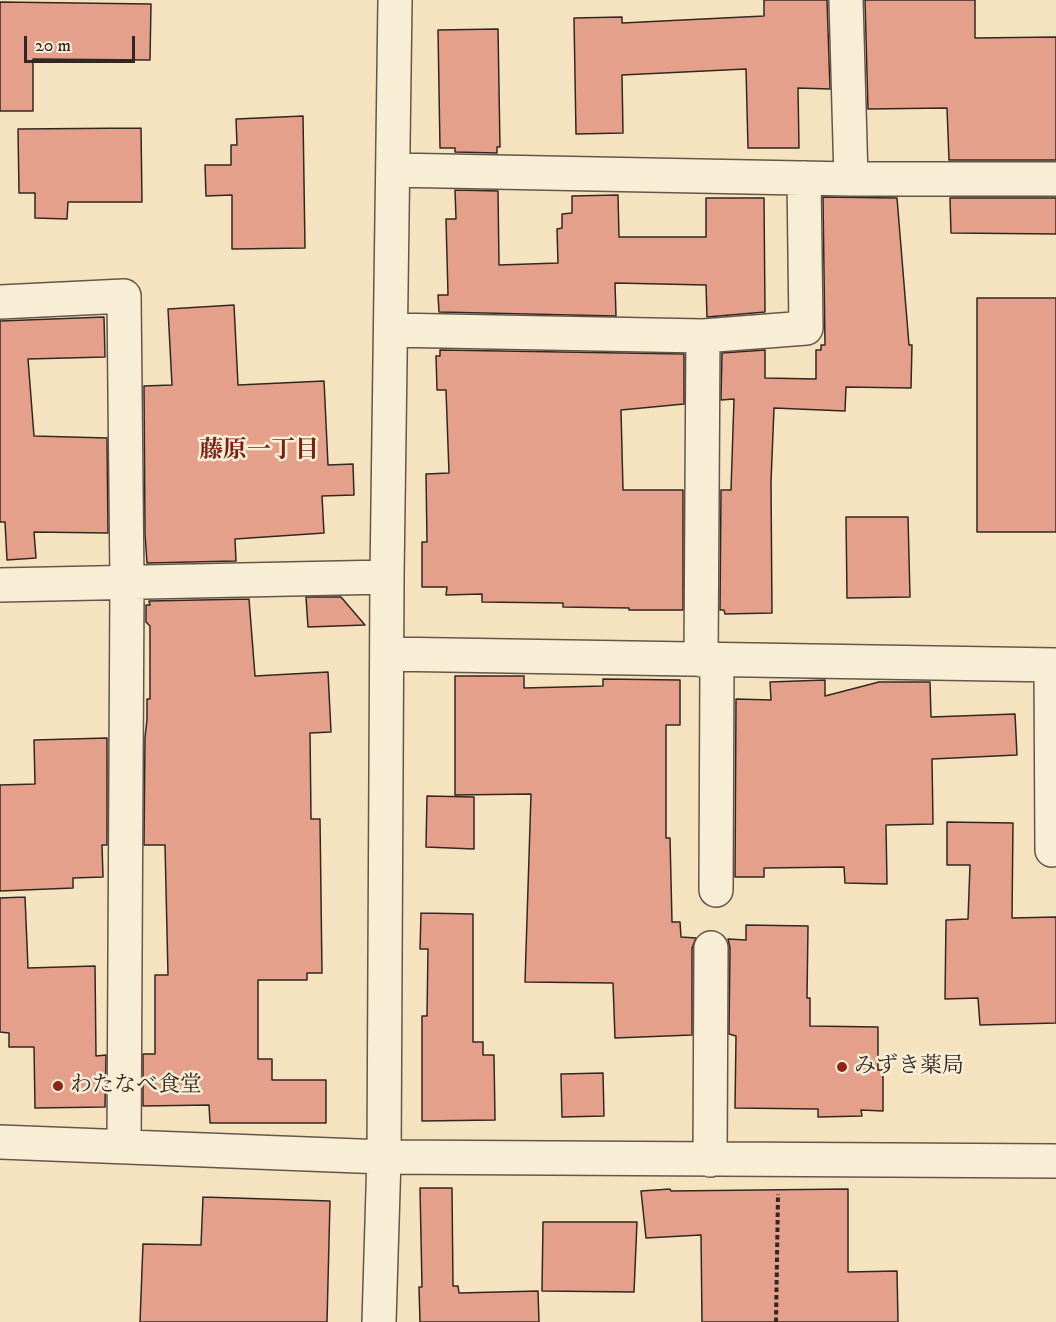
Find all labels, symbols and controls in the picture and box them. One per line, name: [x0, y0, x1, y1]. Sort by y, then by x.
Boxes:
scale bar: [27, 24, 138, 62]
text: 20 m: [35, 35, 71, 57]
district label: 藤原一丁目: [199, 438, 319, 466]
place label: みずき薬局: [854, 1054, 964, 1080]
marker: みずき薬局: [835, 1060, 849, 1074]
place label: わたなべ食堂: [70, 1073, 202, 1099]
marker: わたなべ食堂: [51, 1079, 65, 1093]

